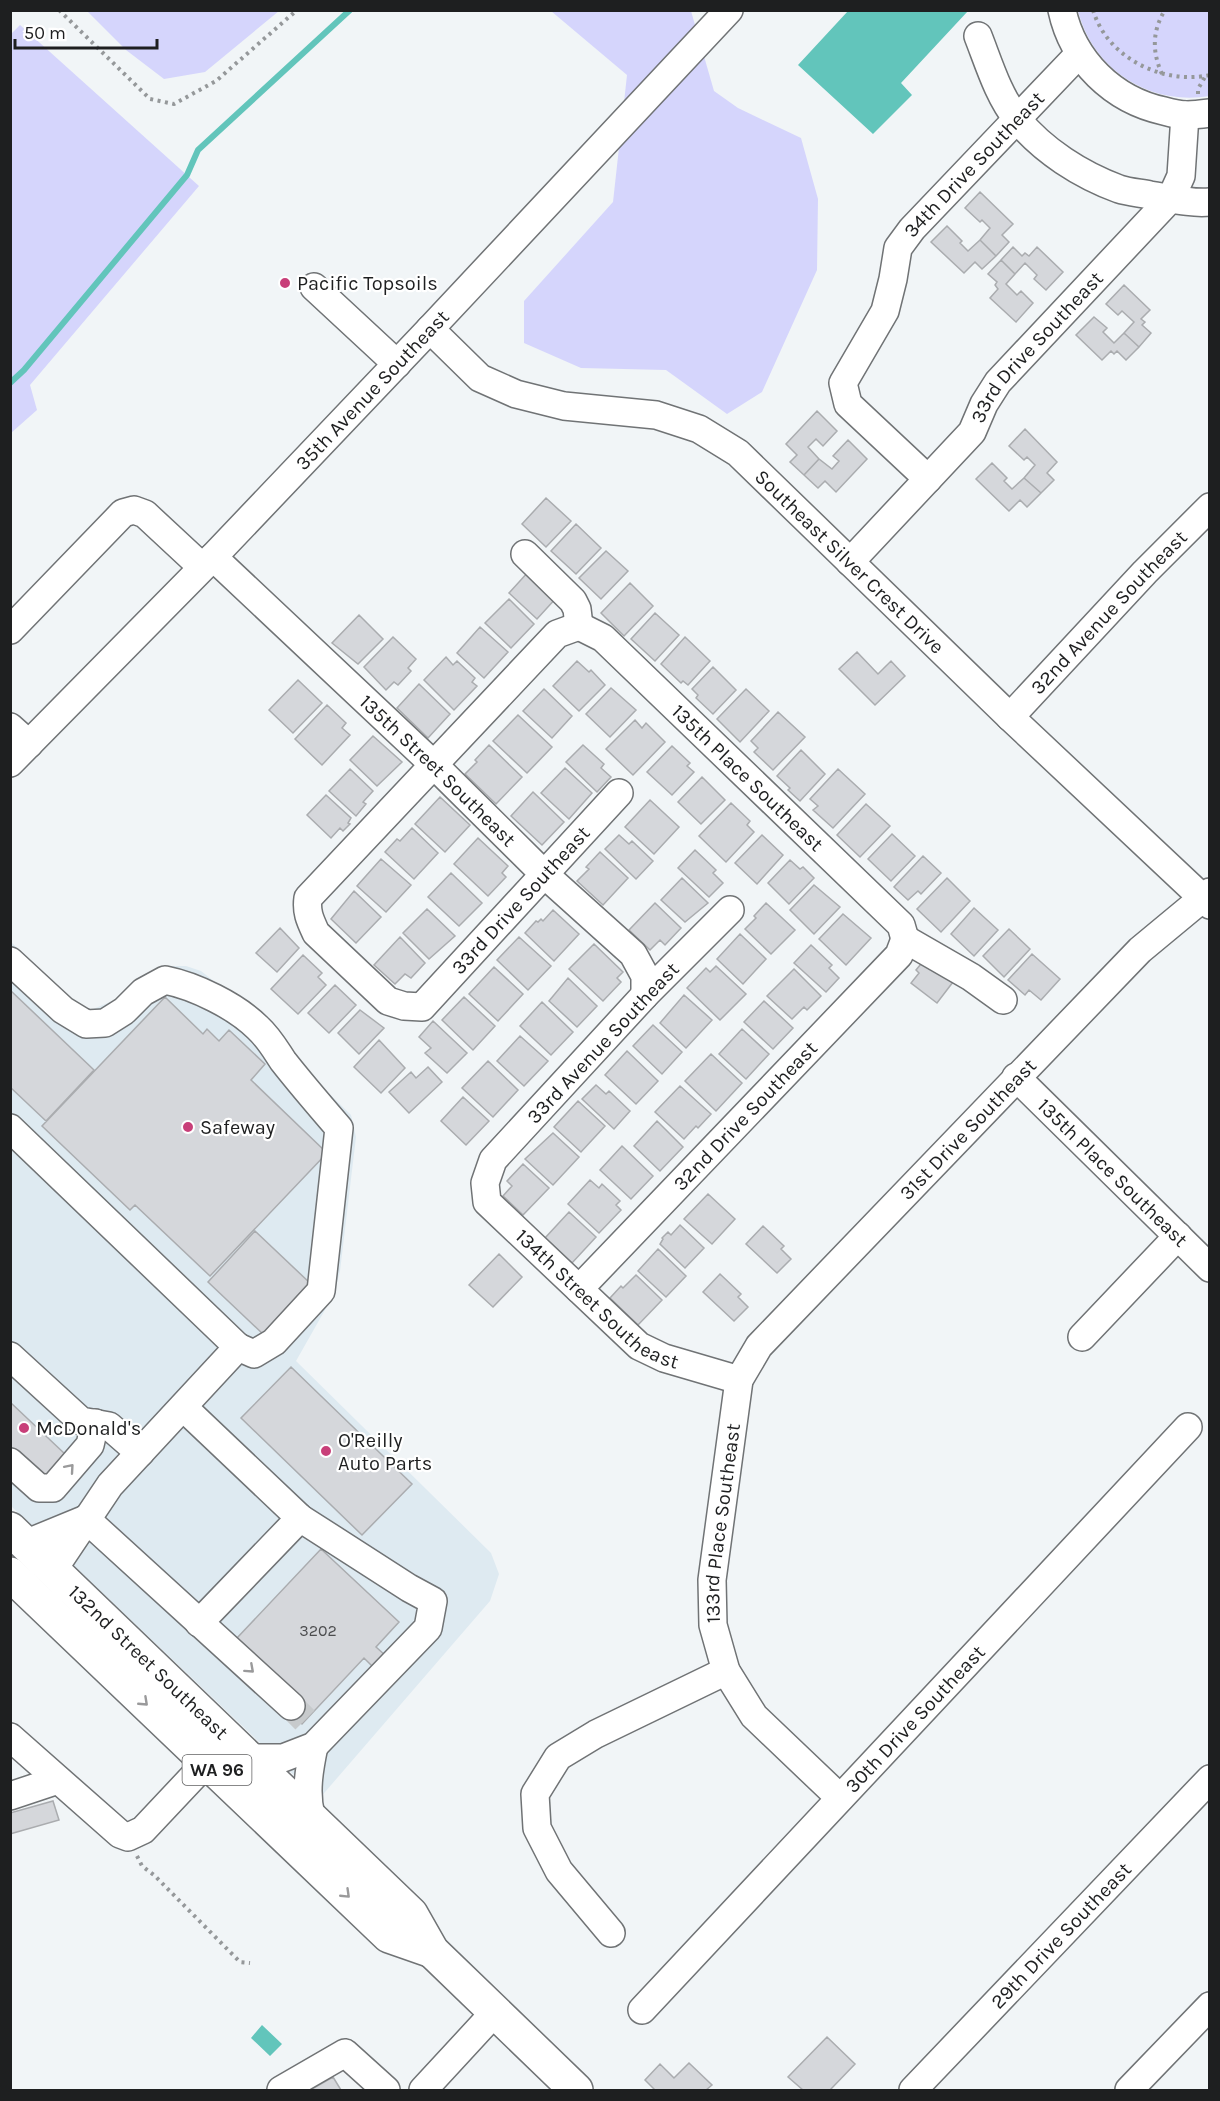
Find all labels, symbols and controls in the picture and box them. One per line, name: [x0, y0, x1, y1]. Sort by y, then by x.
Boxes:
scale bar: [15, 12, 158, 50]
text: 50 m: [24, 22, 66, 44]
street label: 34th Drive Southeast: [899, 86, 1049, 242]
street label: 33rd Drive Southeast: [966, 266, 1108, 426]
place label: Pacific Topsoils: [297, 272, 438, 295]
marker: Pacific Topsoils: [278, 276, 292, 290]
street label: 35th Avenue Southeast: [291, 305, 454, 475]
street label: Southeast Silver Crest Drive: [750, 465, 949, 658]
street label: 32nd Avenue Southeast: [1026, 525, 1192, 699]
street label: 135th Street Southeast: [355, 690, 521, 851]
street label: 135th Place Southeast: [667, 699, 829, 856]
street label: 33rd Drive Southeast: [447, 821, 595, 979]
street label: 33rd Avenue Southeast: [522, 957, 684, 1128]
street label: 32nd Drive Southeast: [668, 1036, 822, 1195]
street label: 31st Drive Southeast: [895, 1053, 1041, 1204]
street label: 135th Place Southeast: [1033, 1094, 1193, 1252]
place label: Safeway: [200, 1116, 275, 1139]
marker: Safeway: [181, 1120, 195, 1134]
street label: 134th Street Southeast: [511, 1224, 682, 1373]
place label: McDonald's: [36, 1417, 141, 1440]
marker: McDonald's: [17, 1421, 31, 1435]
street label: 133rd Place Southeast: [700, 1421, 745, 1624]
place label: O'Reilly Auto Parts: [338, 1429, 432, 1475]
marker: O'Reilly Auto Parts: [319, 1444, 333, 1458]
one-way arrow: [63, 1464, 74, 1475]
street label: 132nd Street Southeast: [64, 1580, 233, 1744]
house number: 3202: [299, 1621, 337, 1640]
street label: 30th Drive Southeast: [840, 1640, 990, 1797]
one-way arrow: [243, 1662, 253, 1673]
one-way arrow: [137, 1694, 148, 1705]
road number: WA 96: [182, 1755, 252, 1785]
street label: 29th Drive Southeast: [986, 1857, 1136, 2013]
one-way arrow: [339, 1887, 350, 1898]

